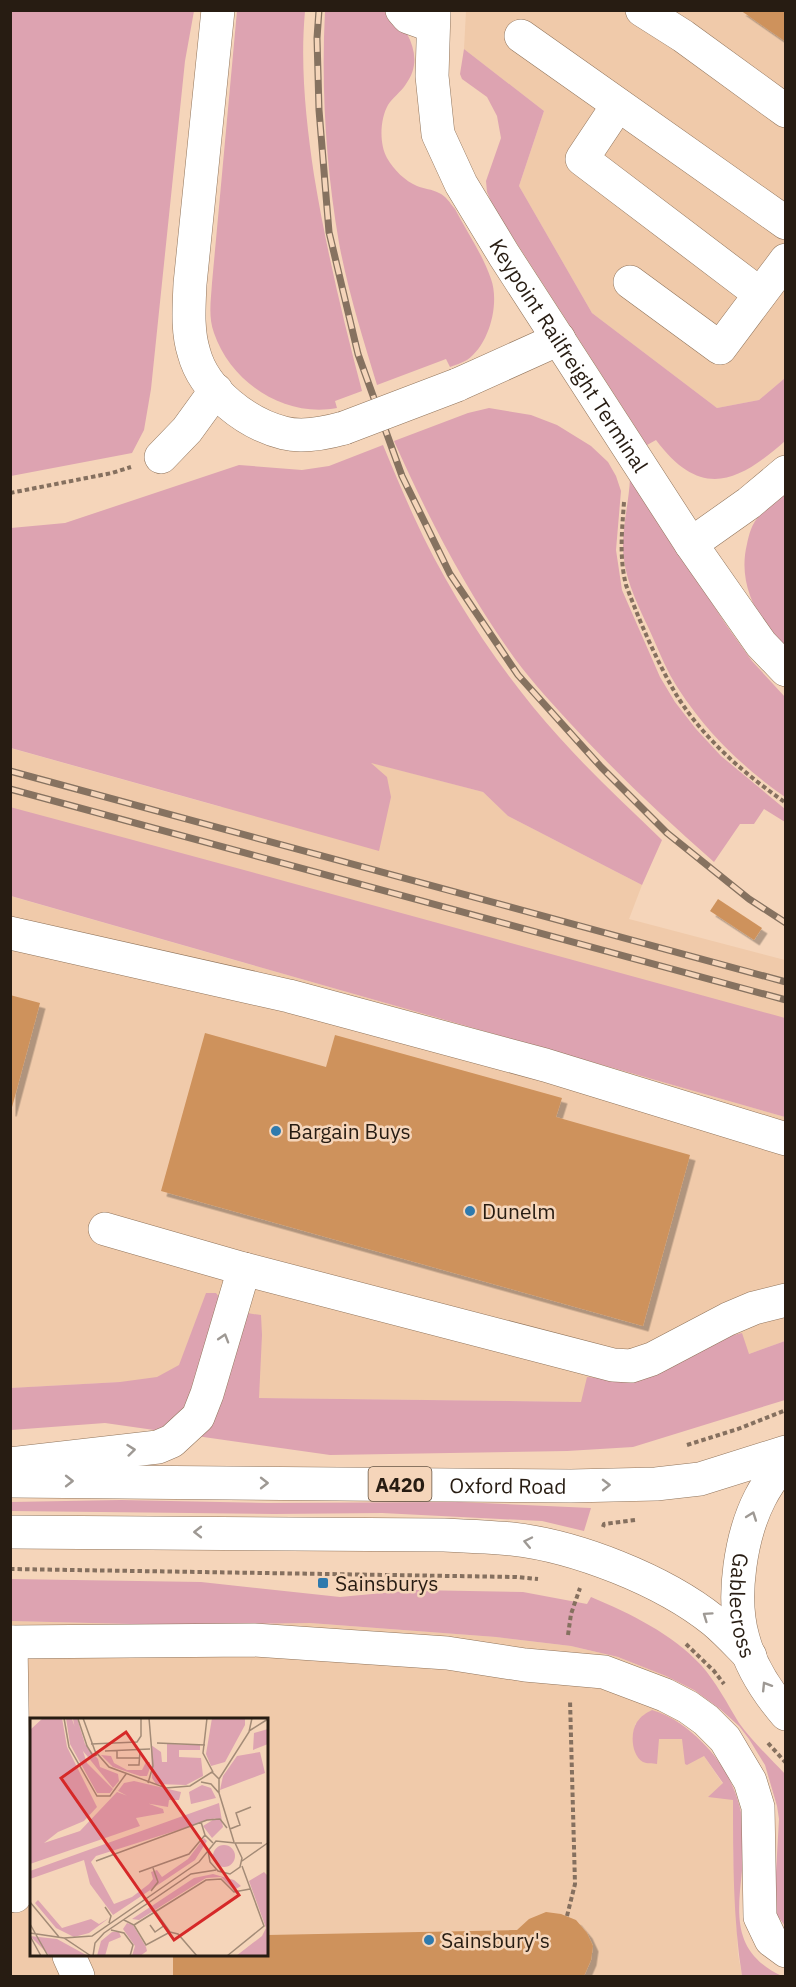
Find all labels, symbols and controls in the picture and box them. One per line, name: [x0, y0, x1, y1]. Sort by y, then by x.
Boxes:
street label: Keypoint Railfreight Terminal: [483, 233, 655, 478]
place label: Bargain Buys: [288, 1117, 411, 1145]
marker: Bargain Buys: [269, 1124, 283, 1138]
place label: Dunelm: [482, 1197, 556, 1225]
marker: Dunelm: [463, 1204, 477, 1218]
one-way arrow: [217, 1333, 229, 1344]
one-way arrow: [127, 1444, 136, 1457]
road number: A420: [368, 1467, 432, 1501]
street label: Oxford Road: [449, 1471, 567, 1500]
one-way arrow: [64, 1475, 73, 1487]
one-way arrow: [259, 1477, 268, 1489]
one-way arrow: [601, 1479, 610, 1491]
one-way arrow: [745, 1512, 758, 1522]
one-way arrow: [194, 1526, 203, 1539]
one-way arrow: [523, 1536, 533, 1549]
street label: Gablecross: [724, 1551, 763, 1662]
place label: Sainsburys: [335, 1569, 438, 1597]
marker: Sainsburys: [316, 1576, 330, 1590]
one-way arrow: [702, 1612, 713, 1623]
one-way arrow: [762, 1682, 774, 1692]
inset map: [30, 1718, 268, 1957]
place label: Sainsbury's: [441, 1926, 550, 1954]
marker: Sainsbury's: [422, 1933, 436, 1947]

